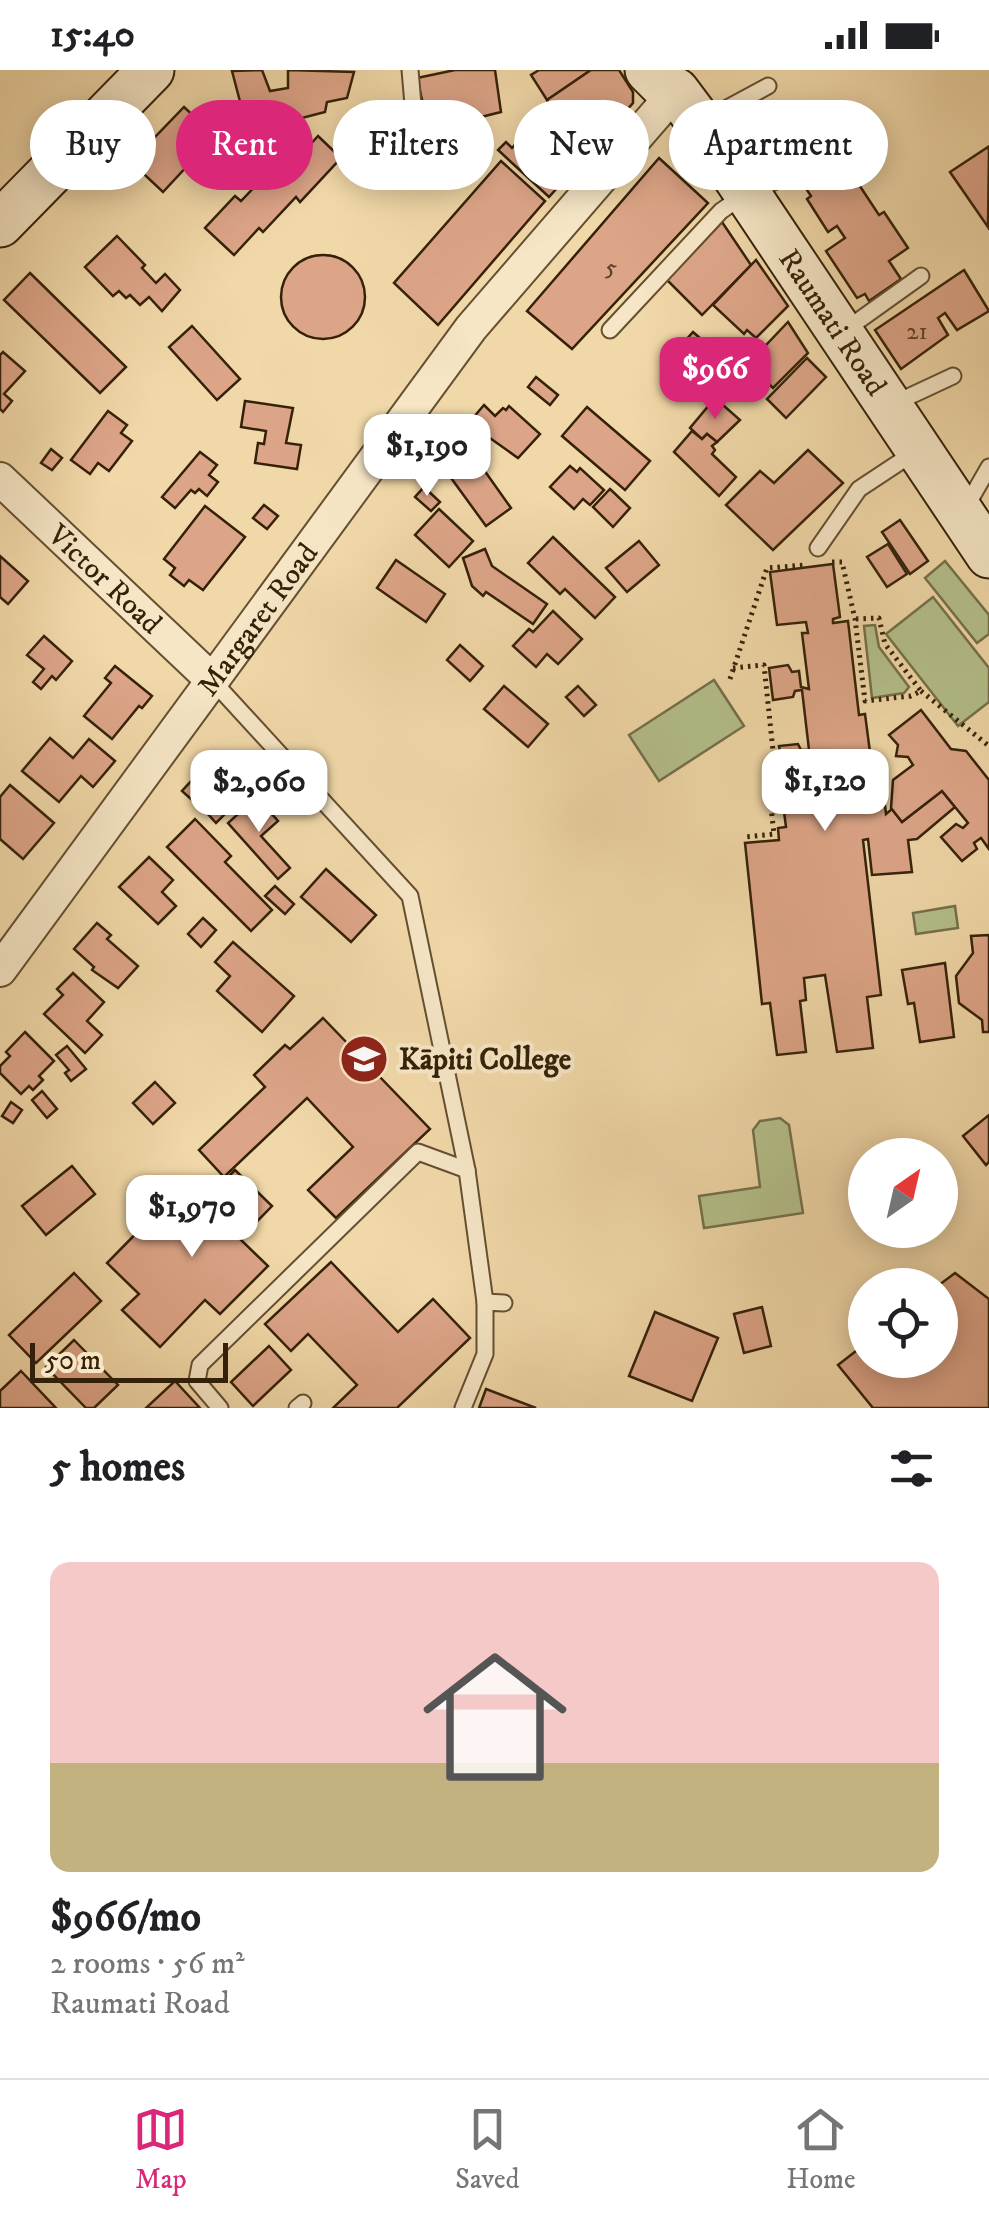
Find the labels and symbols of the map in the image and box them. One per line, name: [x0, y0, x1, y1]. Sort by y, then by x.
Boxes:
street label: Raumati Road: [770, 243, 894, 403]
house number: 5: [605, 252, 617, 283]
house number: 21: [906, 316, 928, 347]
pin: $966: [656, 337, 774, 422]
pin: $1,190: [346, 414, 508, 499]
street label: Victor Road: [39, 516, 169, 643]
street label: Margaret Road: [190, 536, 327, 704]
pin: $1,120: [744, 749, 906, 834]
pin: $2,060: [178, 750, 340, 835]
school or university icon: Kāpiti College: [338, 1033, 390, 1085]
place label: Kāpiti College: [399, 1042, 572, 1079]
north arrow: [848, 1138, 958, 1248]
pin: $1,970: [111, 1175, 273, 1260]
scale bar: [30, 1338, 228, 1382]

